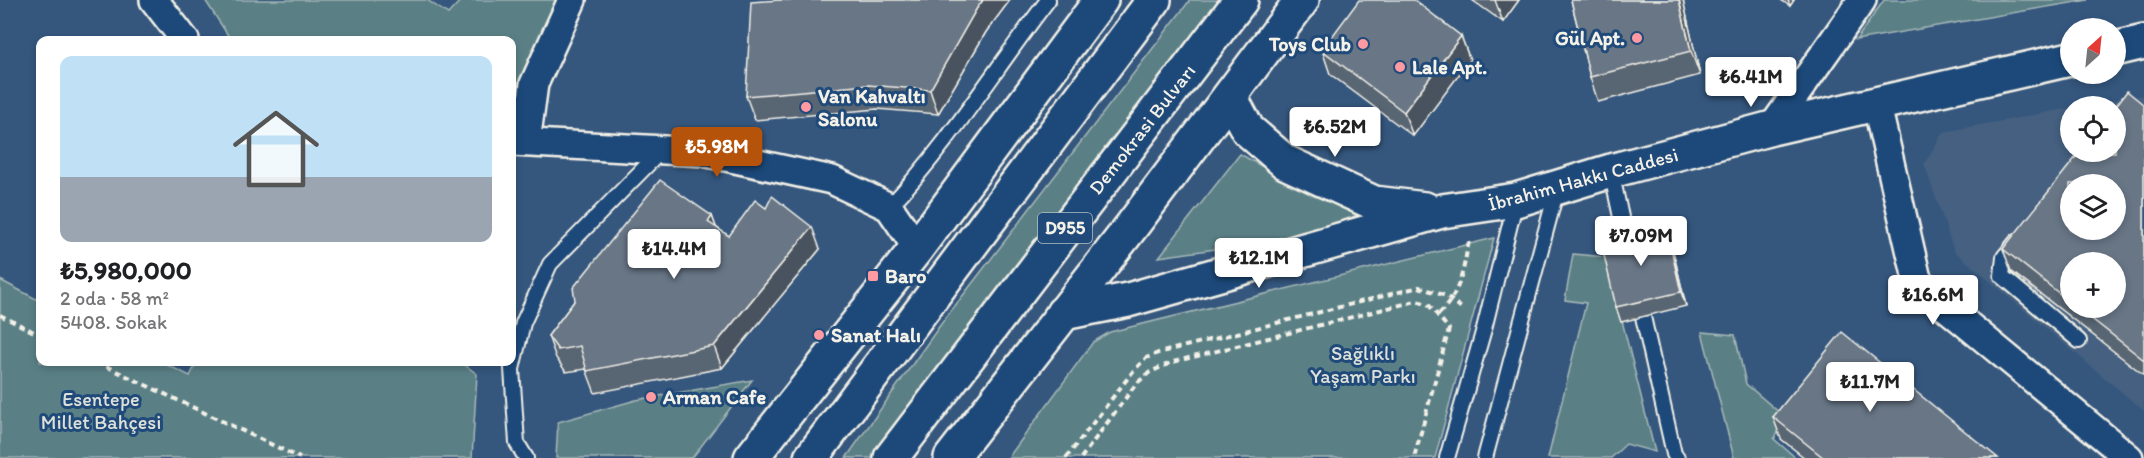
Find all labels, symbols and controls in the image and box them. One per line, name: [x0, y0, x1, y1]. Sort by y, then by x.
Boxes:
north arrow: [2060, 18, 2126, 84]
map controls: [2060, 18, 2126, 318]
place label: Gül Apt.: [1555, 26, 1625, 51]
marker: Gül Apt.: [1630, 31, 1644, 45]
place label: Toys Club: [1268, 32, 1351, 57]
marker: Toys Club: [1356, 37, 1370, 51]
place label: Lale Apt.: [1412, 55, 1487, 80]
pin: ₺6.41M: [1702, 57, 1800, 108]
street label: Demokrasi Bulvarı: [1084, 59, 1200, 199]
marker: Lale Apt.: [1393, 60, 1407, 74]
text: ₺6.41M: [1719, 64, 1783, 88]
place label: Van Kahvaltı Salonu: [818, 84, 926, 131]
icon: home: [222, 95, 330, 203]
button: locate: [2060, 96, 2126, 162]
marker: Van Kahvaltı Salonu: [799, 100, 813, 114]
pin: ₺6.52M: [1286, 107, 1384, 158]
text: ₺6.52M: [1304, 114, 1367, 138]
pin: ₺5.98M: [668, 127, 766, 178]
text: ₺5.98M: [685, 134, 749, 158]
street label: İbrahim Hakkı Caddesi: [1485, 142, 1681, 216]
button: layers: [2060, 174, 2126, 240]
road number: D955: [1038, 213, 1092, 243]
pin: ₺7.09M: [1592, 216, 1690, 267]
text: ₺7.09M: [1609, 223, 1673, 247]
pin: ₺14.4M: [625, 229, 723, 280]
text: ₺14.4M: [642, 236, 706, 260]
pin: ₺12.1M: [1210, 238, 1308, 289]
text: ₺12.1M: [1229, 245, 1289, 269]
button: +: [2060, 252, 2126, 318]
text: ₺5,980,000: [60, 254, 192, 286]
place label: Baro: [885, 264, 926, 288]
marker: Baro: [866, 269, 880, 283]
pin: ₺16.6M: [1884, 275, 1982, 326]
text: ₺16.6M: [1902, 282, 1964, 306]
text: 2 oda · 58 m²: [60, 286, 169, 310]
text: 5408. Sokak: [60, 310, 167, 334]
place label: Sanat Halı: [831, 323, 921, 347]
marker: Sanat Halı: [812, 328, 826, 342]
park label: Sağlıklı Yaşam Parkı: [1310, 341, 1416, 388]
pin: ₺11.7M: [1821, 362, 1919, 413]
text: ₺11.7M: [1840, 369, 1900, 393]
place label: Arman Cafe: [662, 385, 766, 409]
park label: Esentepe Millet Bahçesi: [41, 387, 161, 434]
marker: Arman Cafe: [644, 390, 658, 404]

